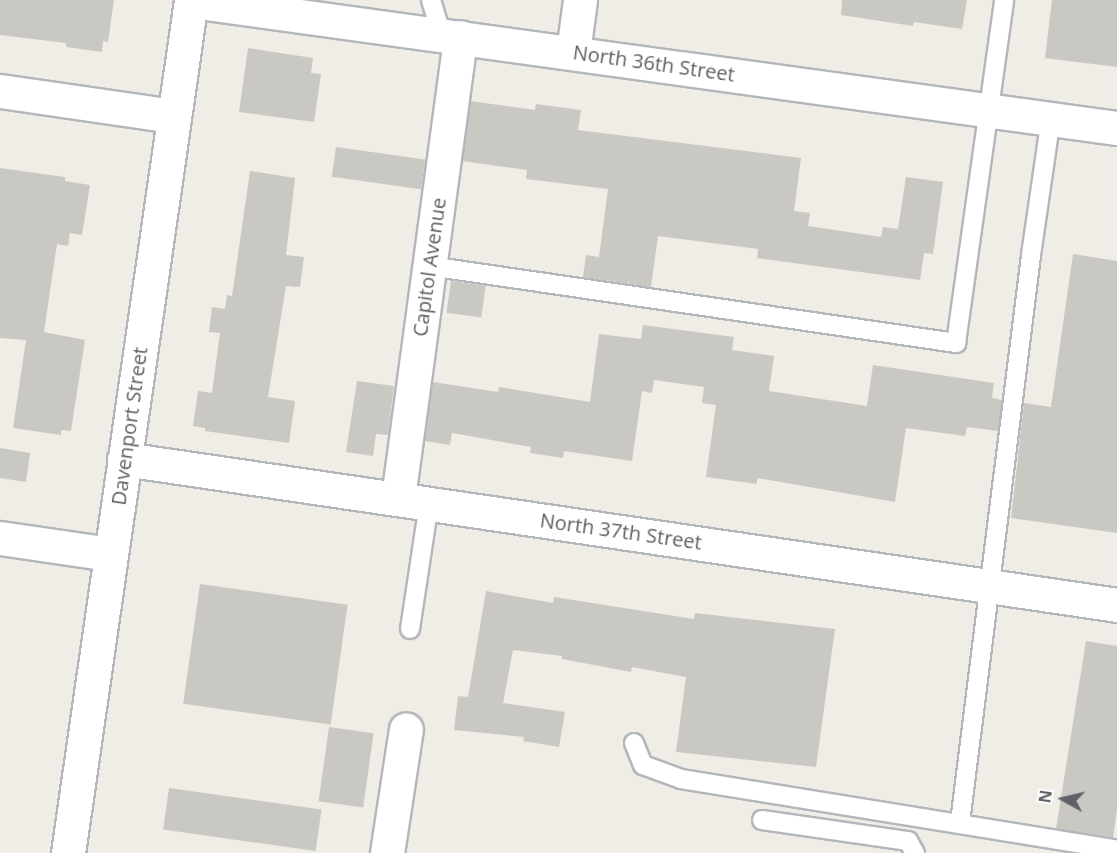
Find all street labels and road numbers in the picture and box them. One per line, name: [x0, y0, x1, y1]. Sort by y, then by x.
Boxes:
street label: North 36th Street: [572, 40, 736, 86]
street label: Capitol Avenue: [407, 196, 451, 338]
street label: Davenport Street: [106, 345, 152, 507]
street label: North 37th Street: [539, 508, 703, 554]

